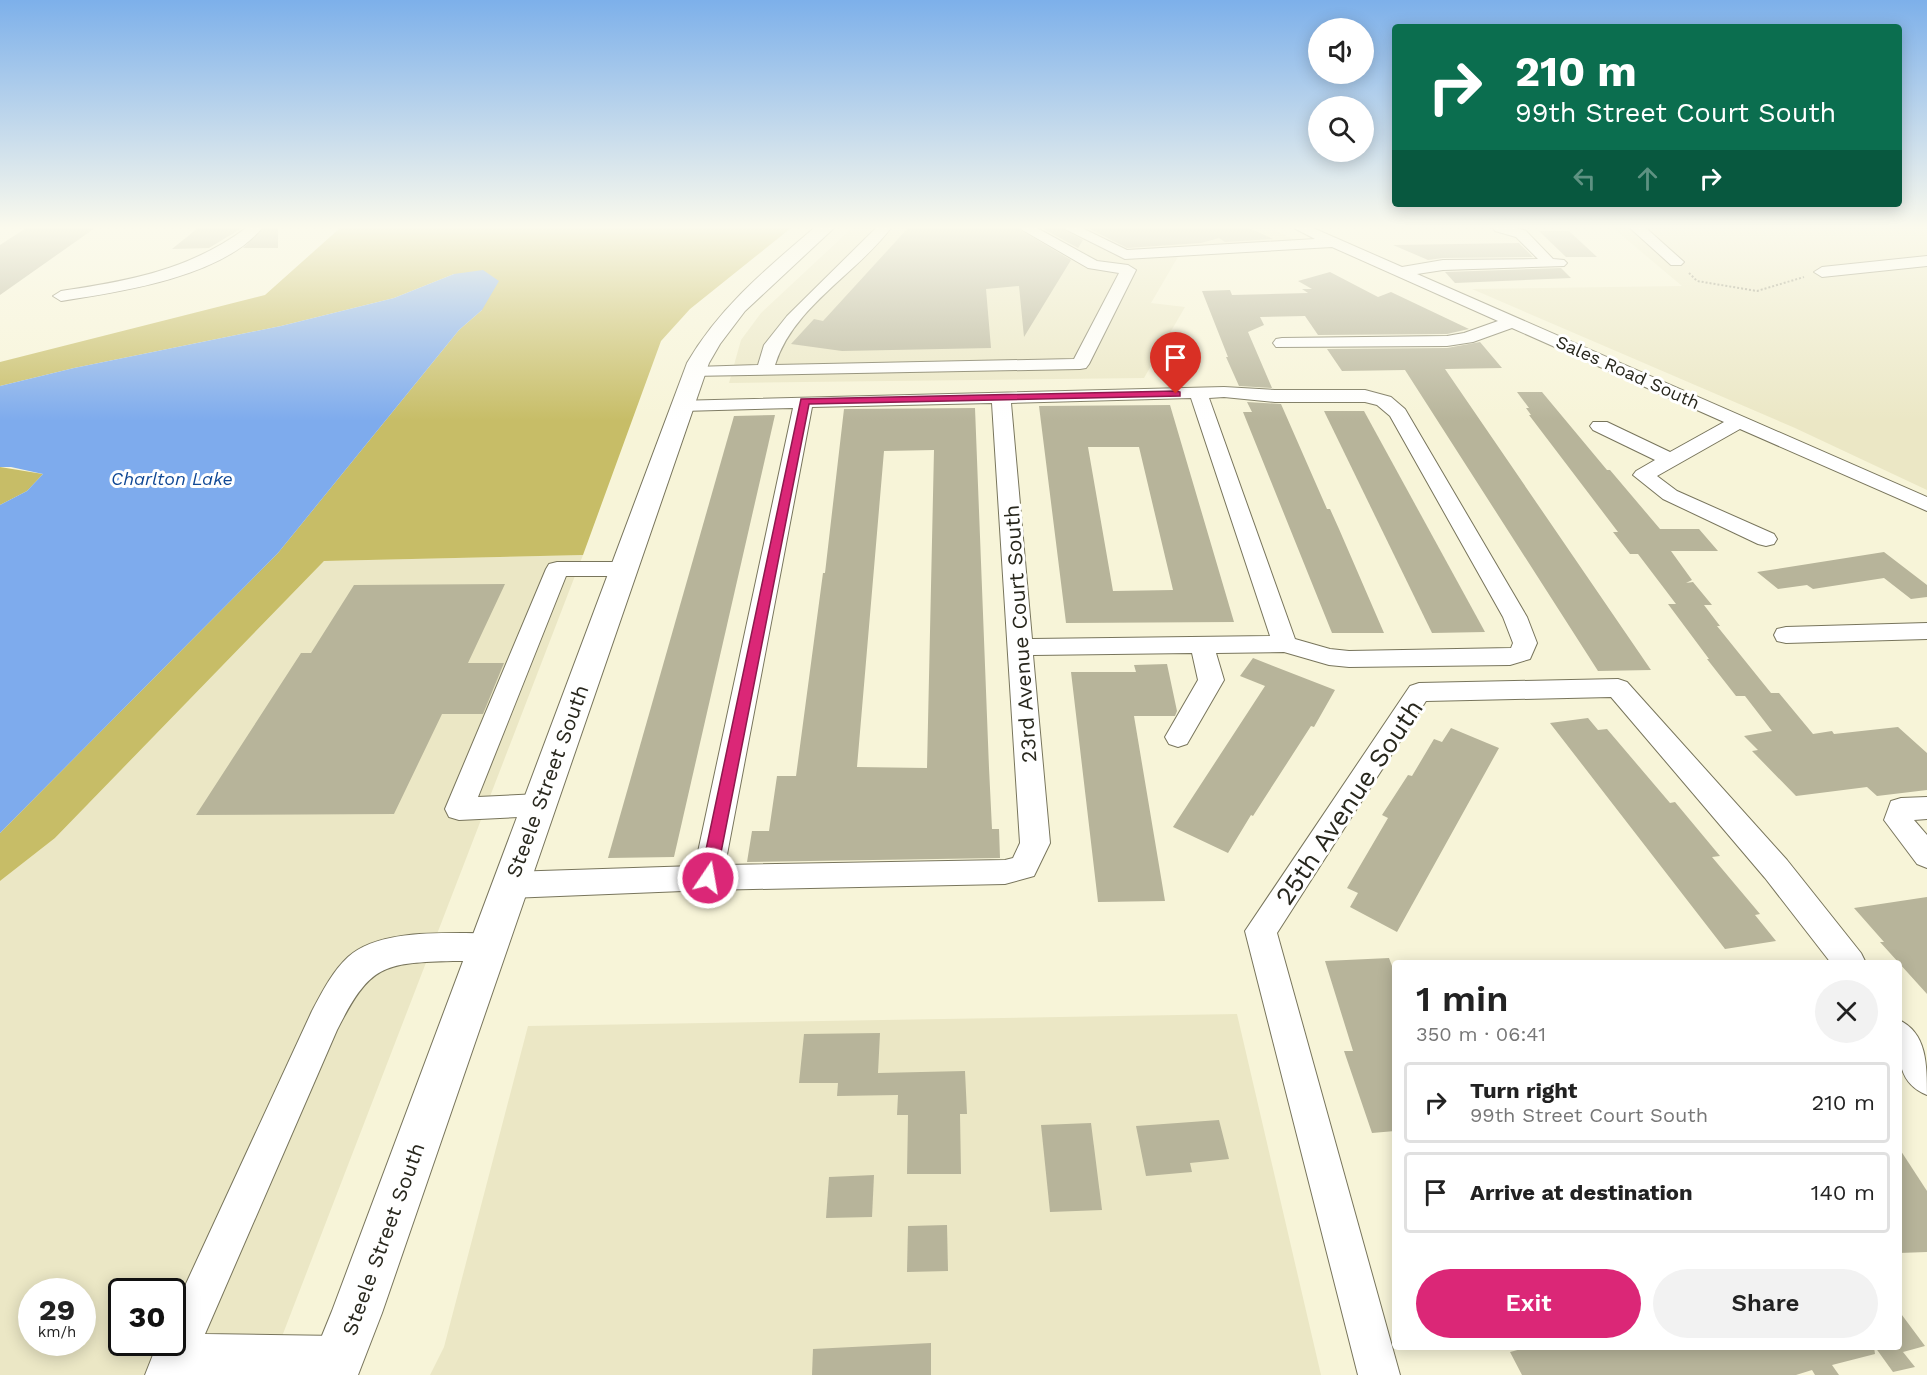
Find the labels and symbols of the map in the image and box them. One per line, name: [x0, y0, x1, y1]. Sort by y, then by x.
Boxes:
street label: Sales Road South: [1553, 331, 1703, 413]
pin: [1150, 332, 1201, 394]
water label: Charlton Lake: [111, 468, 233, 489]
street label: 23rd Avenue Court South: [999, 504, 1041, 764]
street label: Steele Street South: [500, 681, 594, 881]
street label: 25th Avenue South: [1269, 694, 1429, 910]
position arrow: [676, 846, 740, 910]
street label: Steele Street South: [336, 1139, 430, 1339]
speed limit sign: 30: [108, 1278, 186, 1356]

